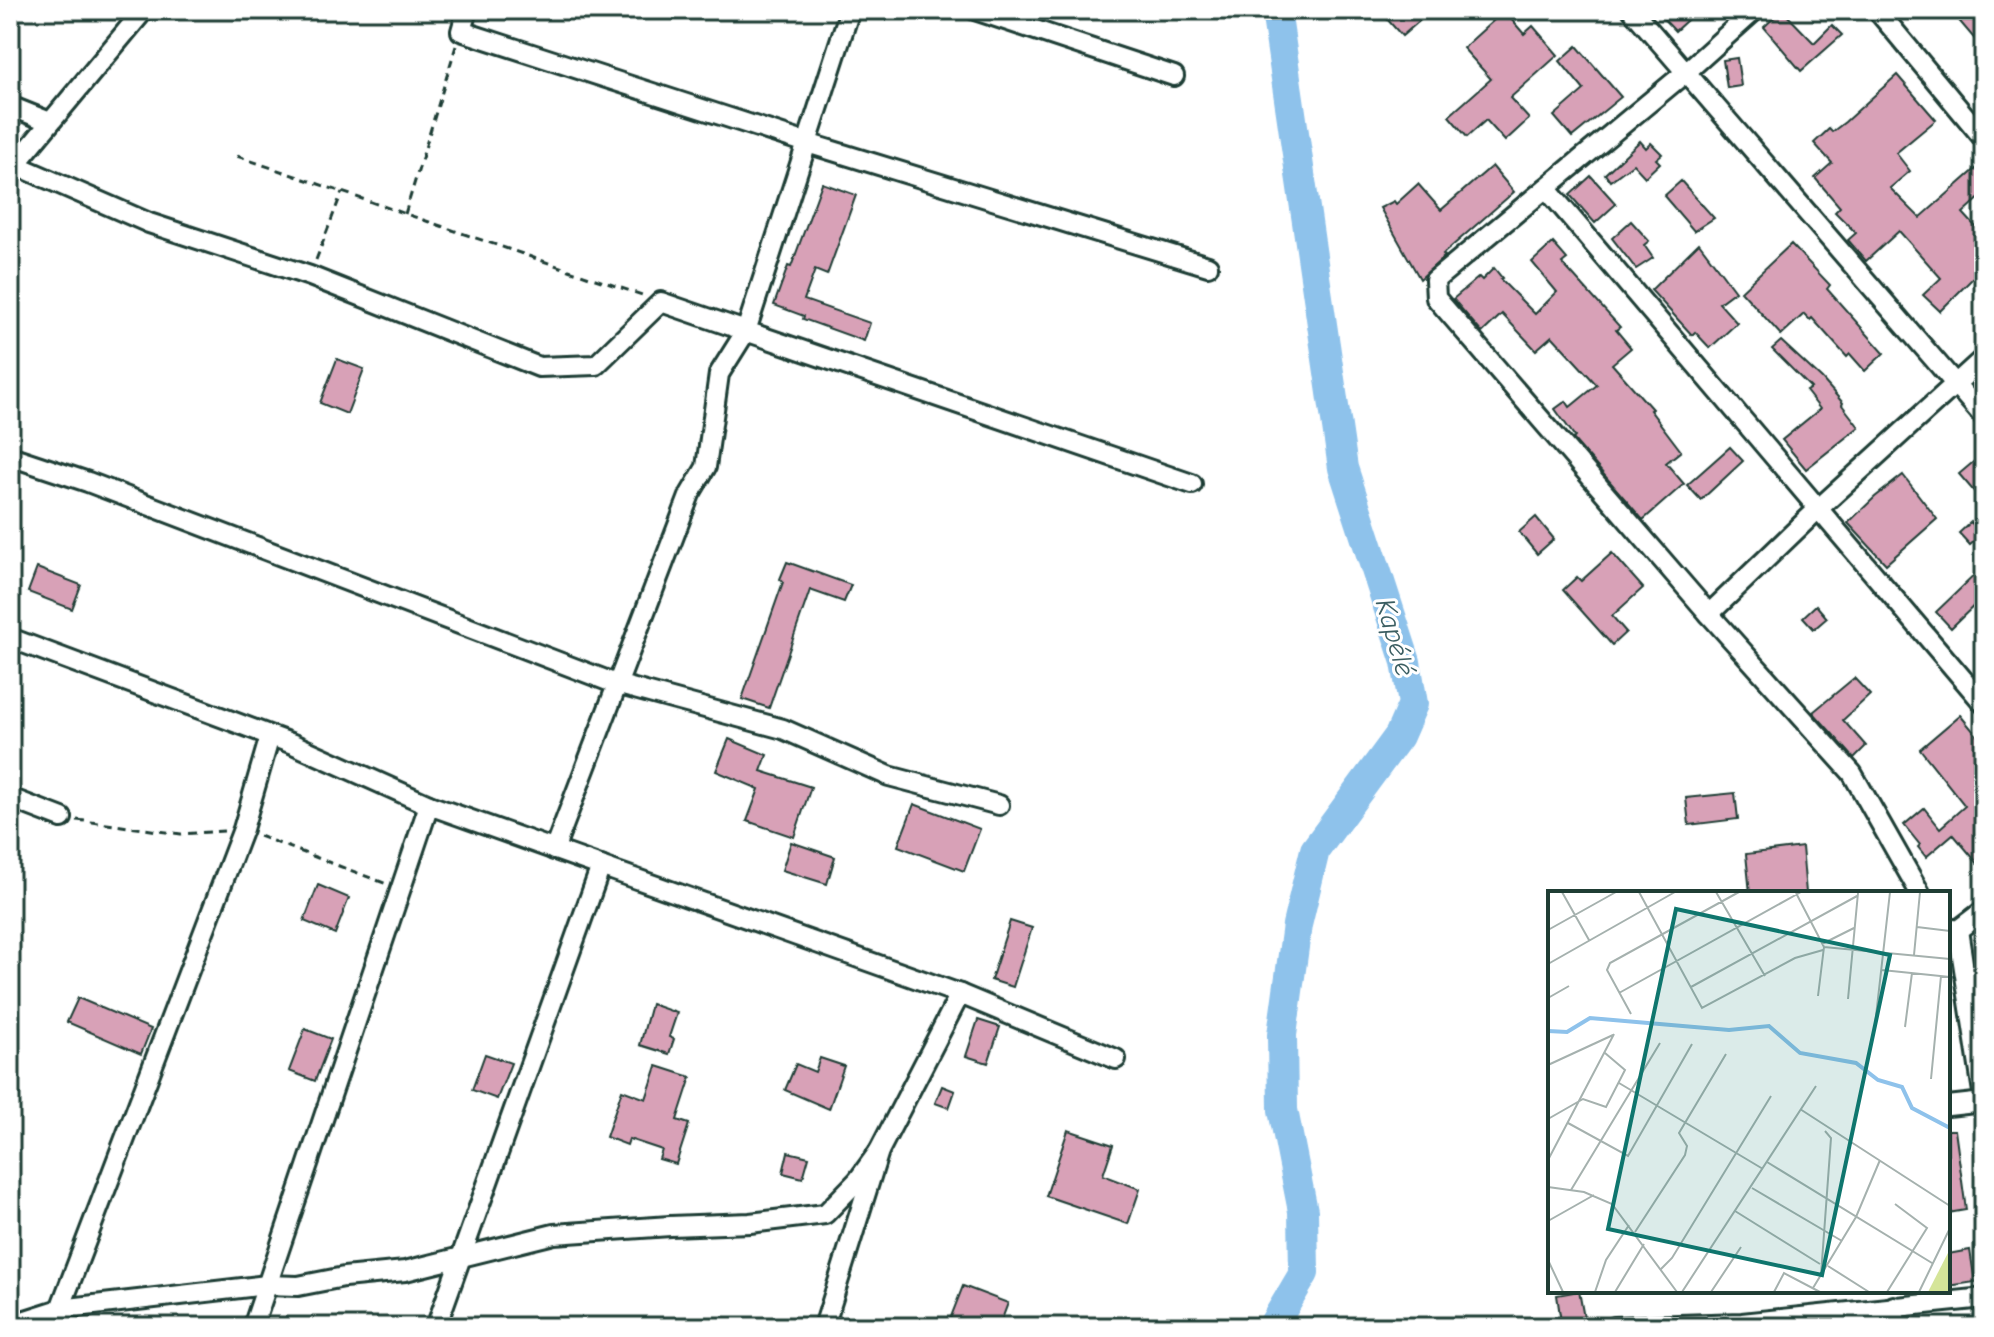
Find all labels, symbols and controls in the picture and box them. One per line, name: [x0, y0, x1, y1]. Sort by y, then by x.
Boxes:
water label: Kapélé: [1369, 595, 1421, 680]
inset map: [1548, 891, 1950, 1293]

